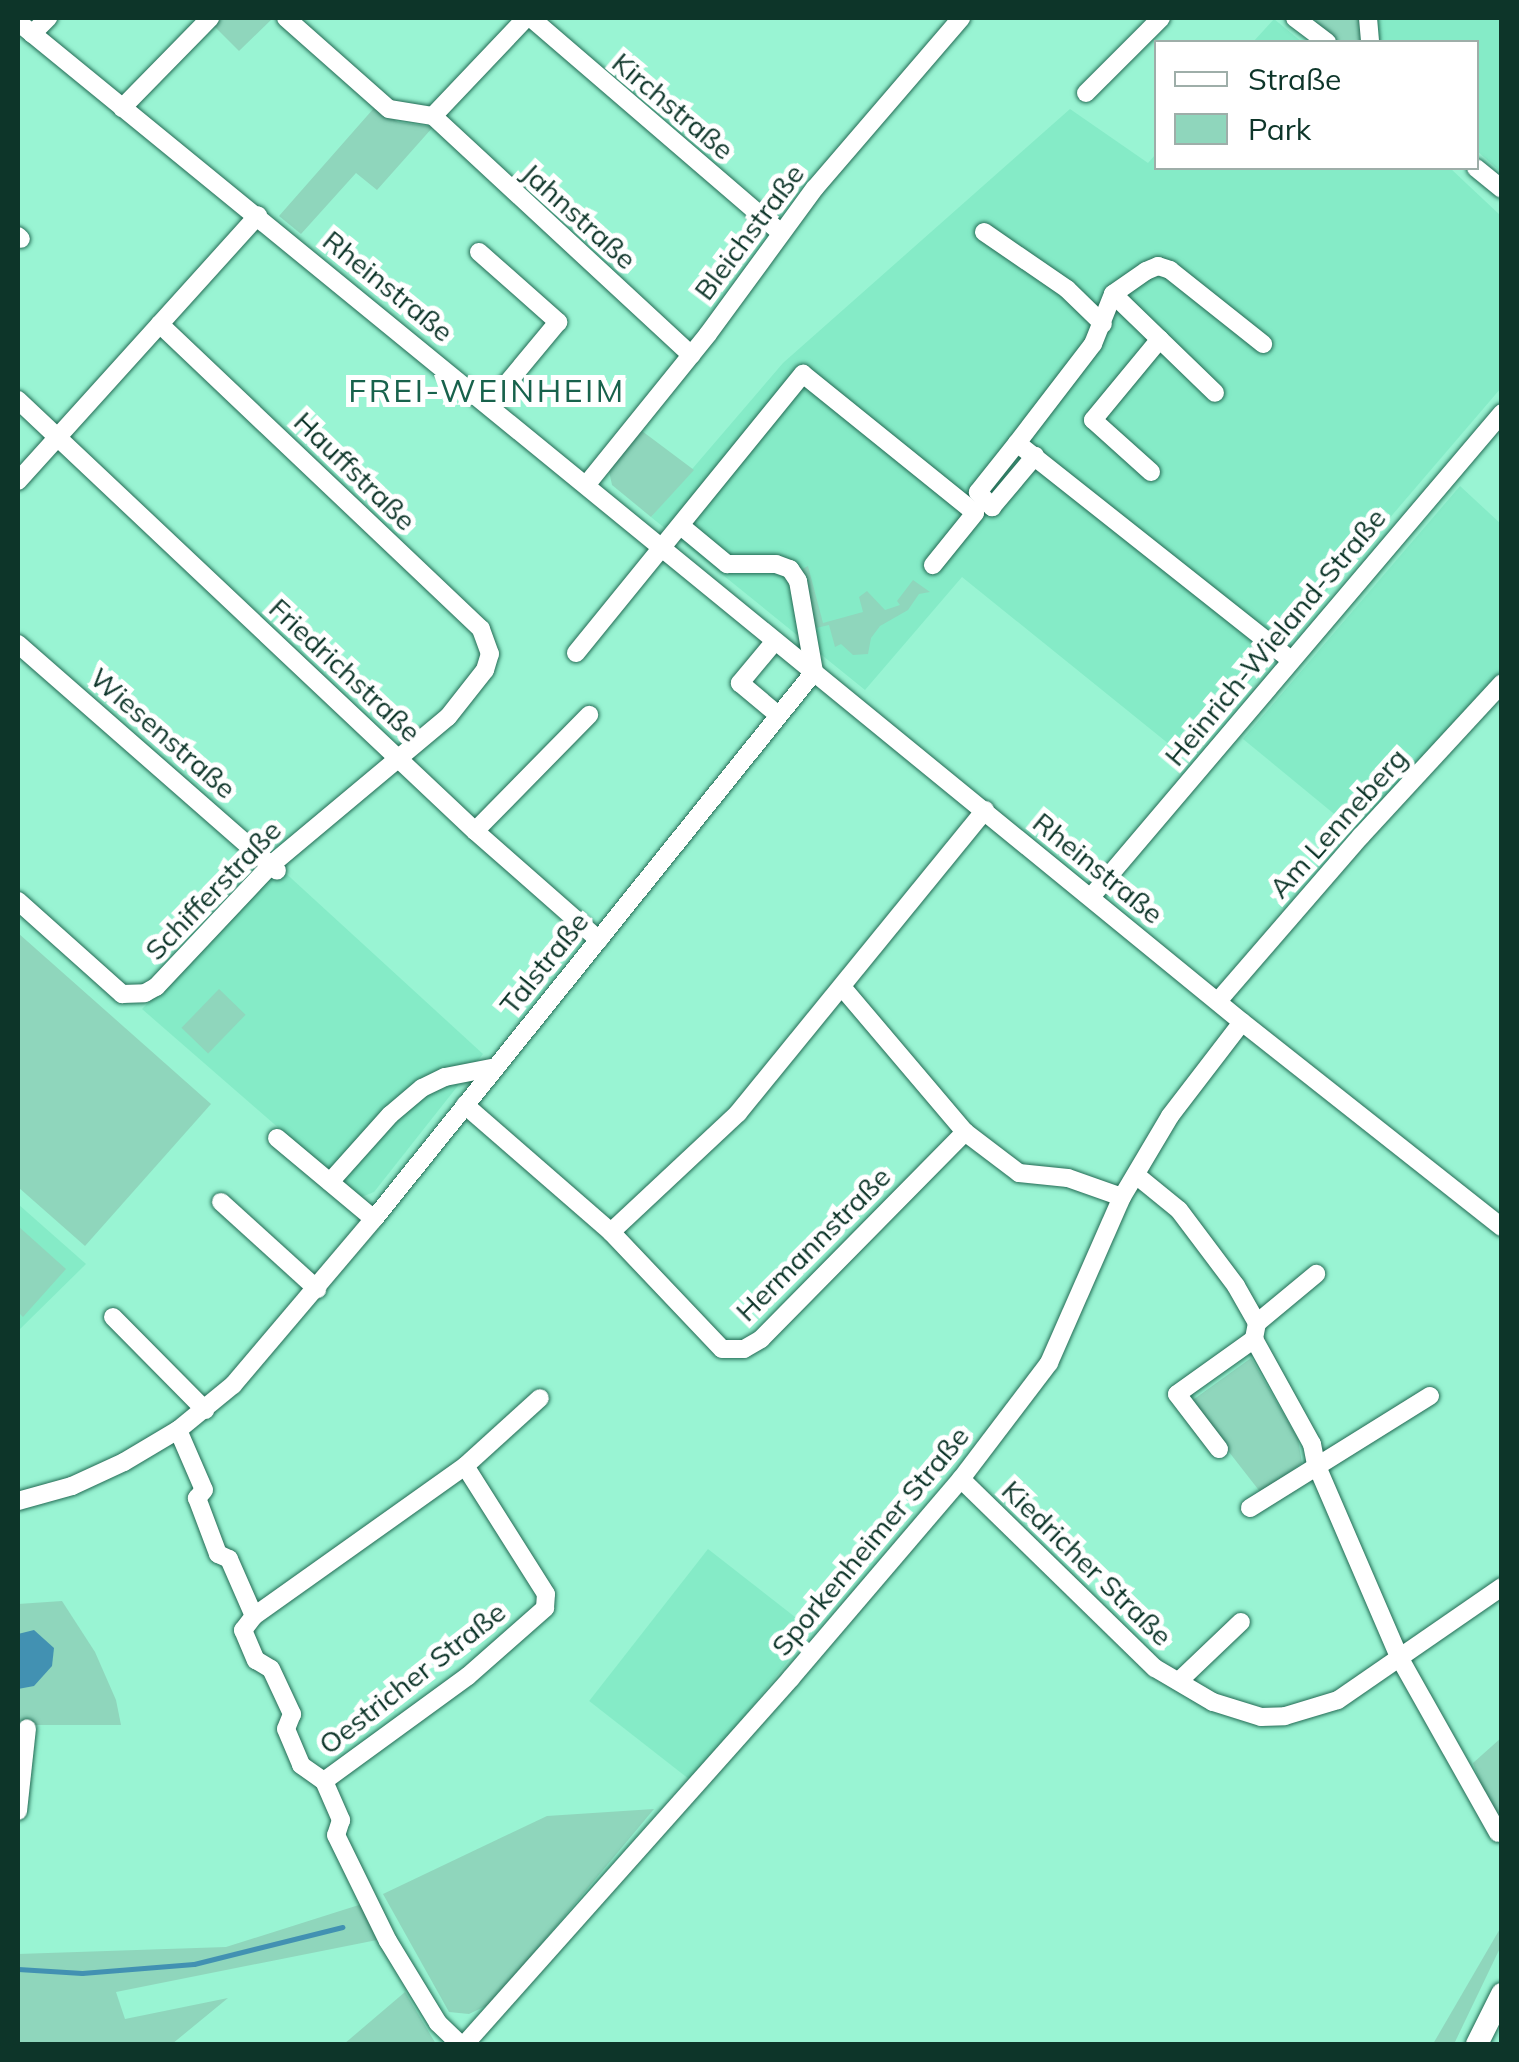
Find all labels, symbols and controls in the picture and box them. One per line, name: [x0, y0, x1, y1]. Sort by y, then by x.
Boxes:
legend: [1154, 40, 1479, 170]
street label: Kirchstraße: [606, 46, 740, 166]
text: Straße: [1248, 60, 1341, 98]
text: Park: [1248, 110, 1311, 148]
street label: Jahnstraße: [515, 156, 643, 276]
street label: Bleichstraße: [687, 158, 811, 306]
street label: Rheinstraße: [316, 223, 460, 349]
district label: FREI-WEINHEIM: [348, 371, 626, 409]
street label: Hauffstraße: [287, 405, 423, 537]
street label: Heinrich-Wieland-Straße: [1157, 501, 1393, 773]
street label: Friedrichstraße: [262, 591, 428, 749]
street label: Wiesenstraße: [83, 661, 243, 805]
street label: Am Lenneberg: [1262, 741, 1414, 905]
street label: Rheinstraße: [1026, 805, 1170, 931]
street label: Schifferstraße: [138, 813, 288, 967]
street label: Talstraße: [493, 905, 595, 1021]
street label: Hermannstraße: [729, 1160, 897, 1328]
street label: Sporkenheimer Straße: [764, 1420, 976, 1662]
street label: Kiedricher Straße: [995, 1473, 1179, 1653]
street label: Oestricher Straße: [312, 1595, 512, 1761]

